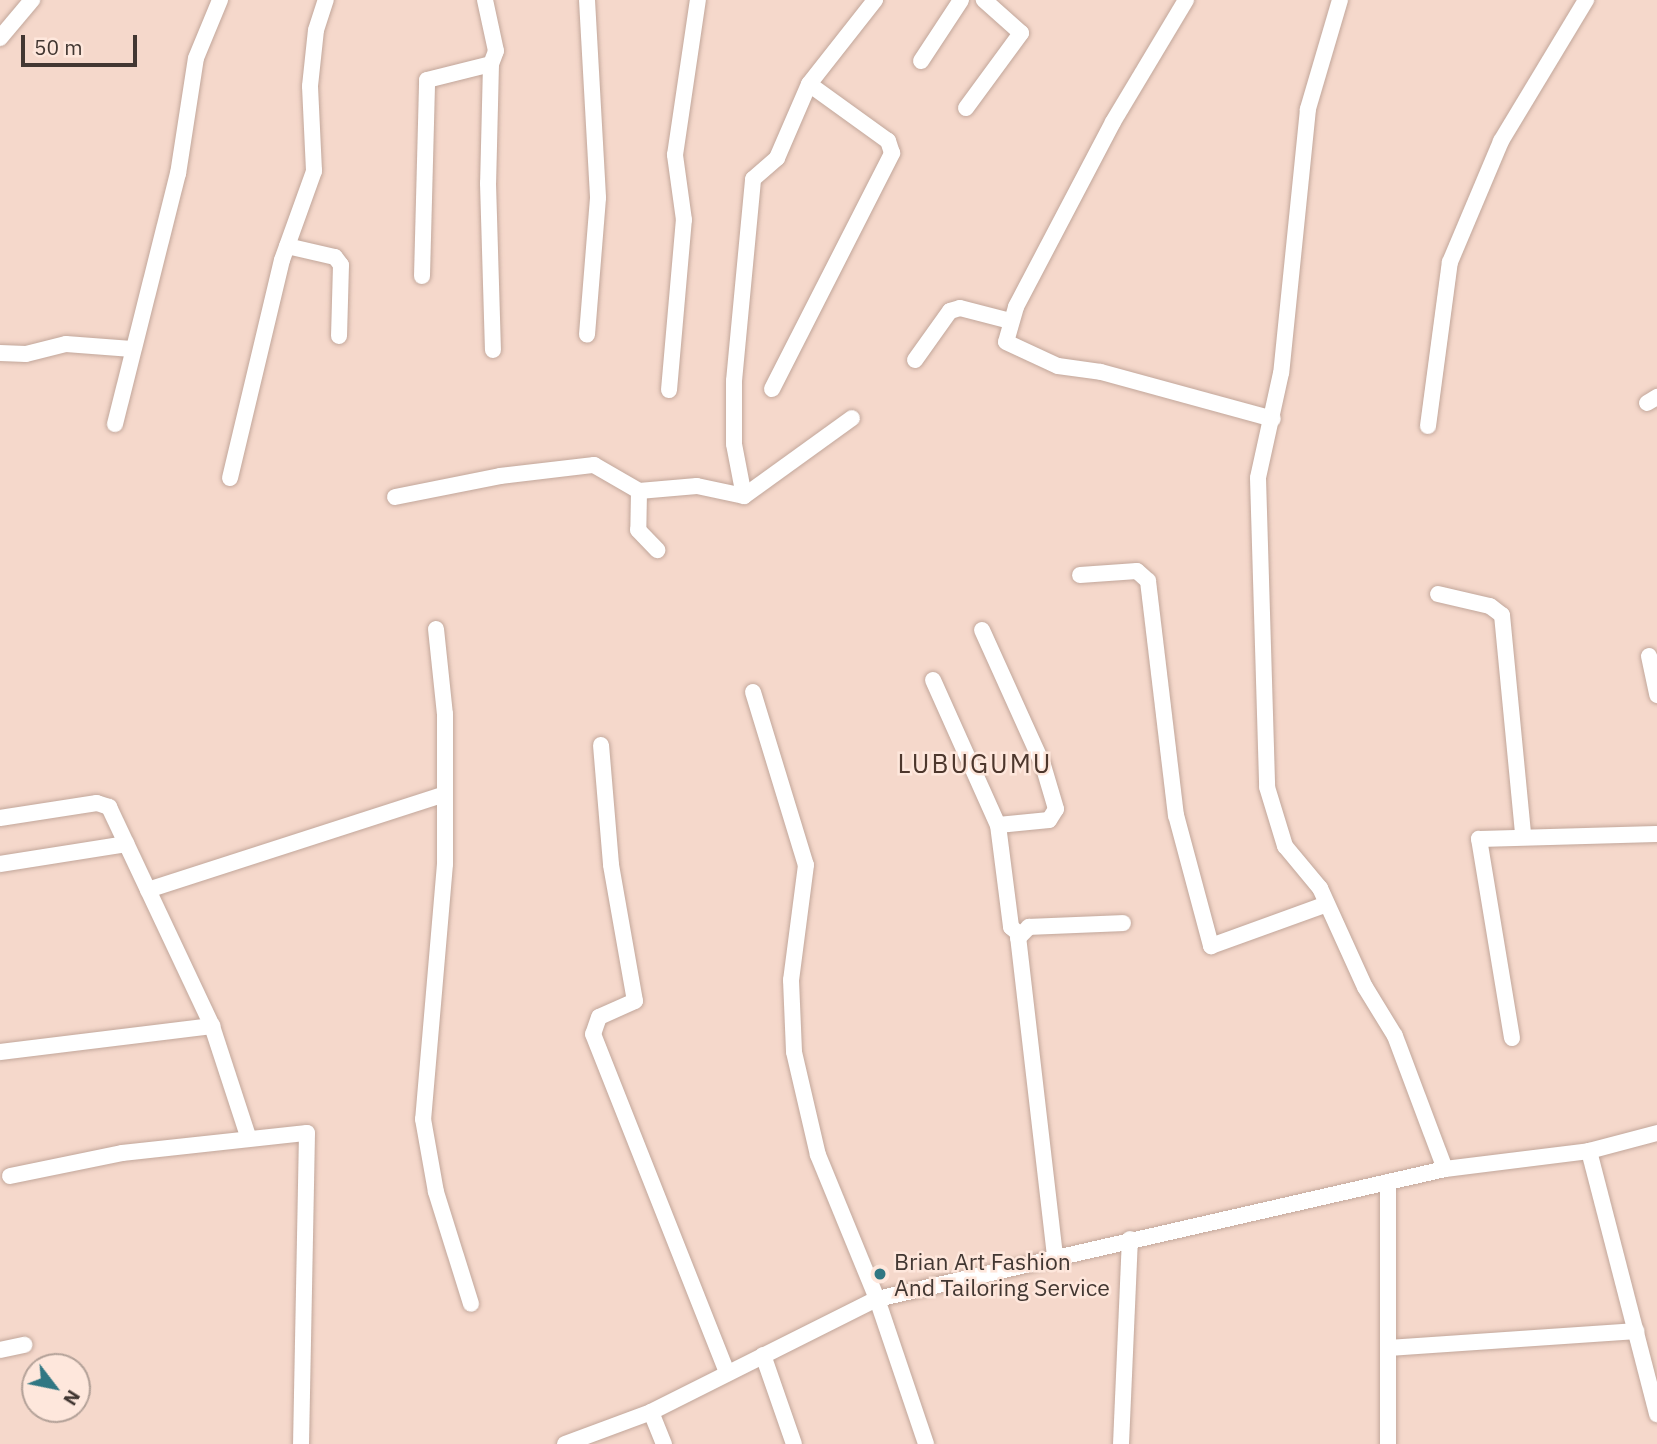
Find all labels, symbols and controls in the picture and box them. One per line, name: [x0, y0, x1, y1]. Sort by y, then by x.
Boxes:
scale bar: [24, 21, 140, 65]
text: 50 m: [34, 33, 83, 61]
district label: LUBUGUMU: [899, 748, 1051, 780]
place label: Brian Art Fashion And Tailoring Service: [894, 1247, 1110, 1301]
marker: Brian Art Fashion And Tailoring Service: [872, 1266, 888, 1282]
north arrow: [21, 1353, 91, 1423]
text: N: [58, 1386, 86, 1410]

